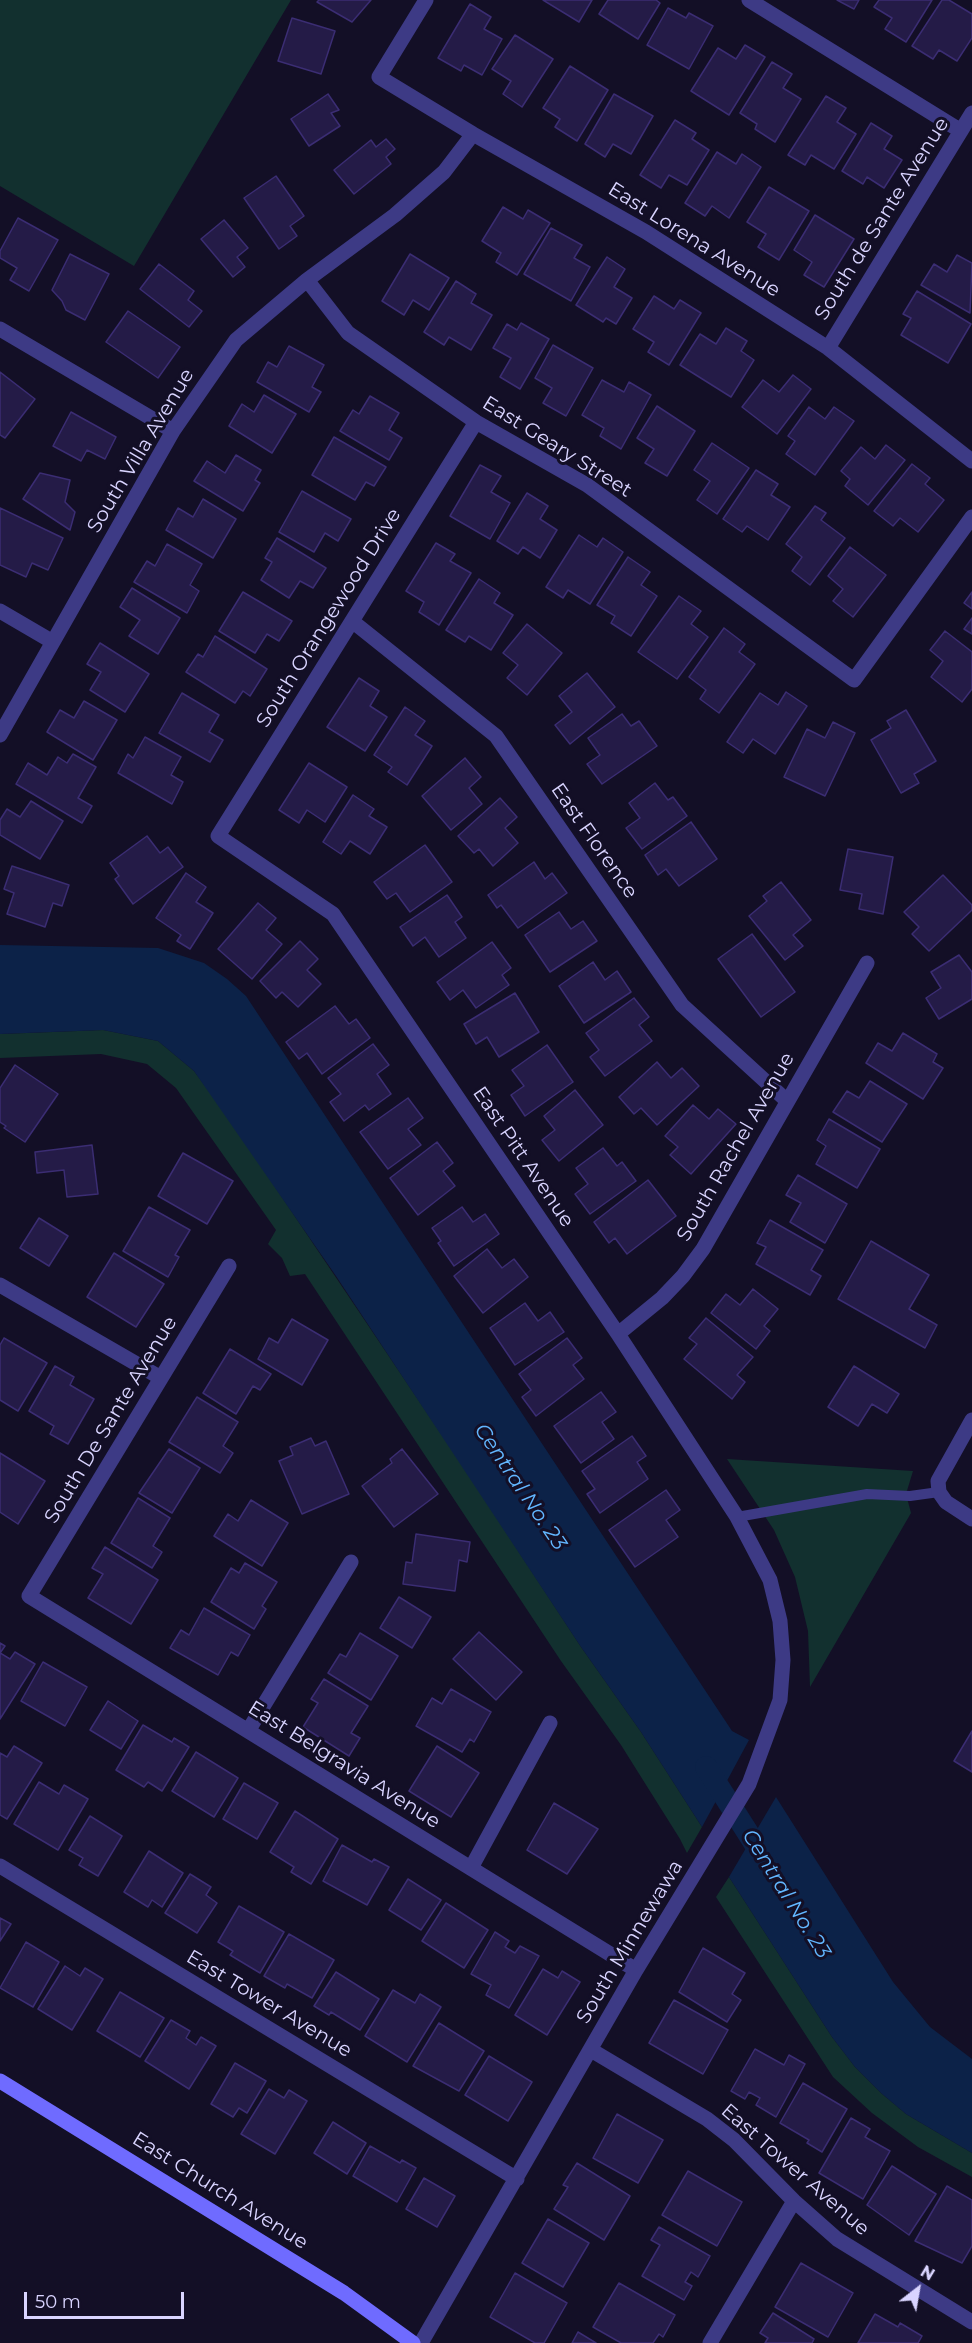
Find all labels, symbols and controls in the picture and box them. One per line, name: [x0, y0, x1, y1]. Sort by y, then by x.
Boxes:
street label: South de Sante Avenue: [810, 113, 954, 325]
street label: East Lorena Avenue: [604, 177, 784, 303]
street label: South Villa Avenue: [82, 364, 200, 538]
street label: East Geary Street: [478, 391, 636, 503]
street label: South Orangewood Drive: [252, 504, 406, 732]
street label: East Florence: [545, 779, 643, 903]
street label: South Rachel Avenue: [672, 1048, 800, 1246]
street label: East Pitt Avenue: [467, 1082, 579, 1232]
street label: South De Sante Avenue: [40, 1312, 182, 1528]
water label: Central No. 23: [468, 1419, 572, 1555]
street label: East Belgravia Avenue: [244, 1696, 444, 1834]
water label: Central No. 23: [736, 1825, 836, 1963]
street label: South Minnewawa: [572, 1856, 688, 2028]
street label: East Tower Avenue: [182, 1945, 356, 2063]
street label: East Tower Avenue: [716, 2099, 874, 2241]
street label: East Church Avenue: [128, 2127, 312, 2255]
north arrow: [888, 2259, 948, 2319]
text: N: [917, 2262, 938, 2285]
scale bar: [27, 2280, 188, 2318]
text: 50 m: [35, 2291, 81, 2313]

